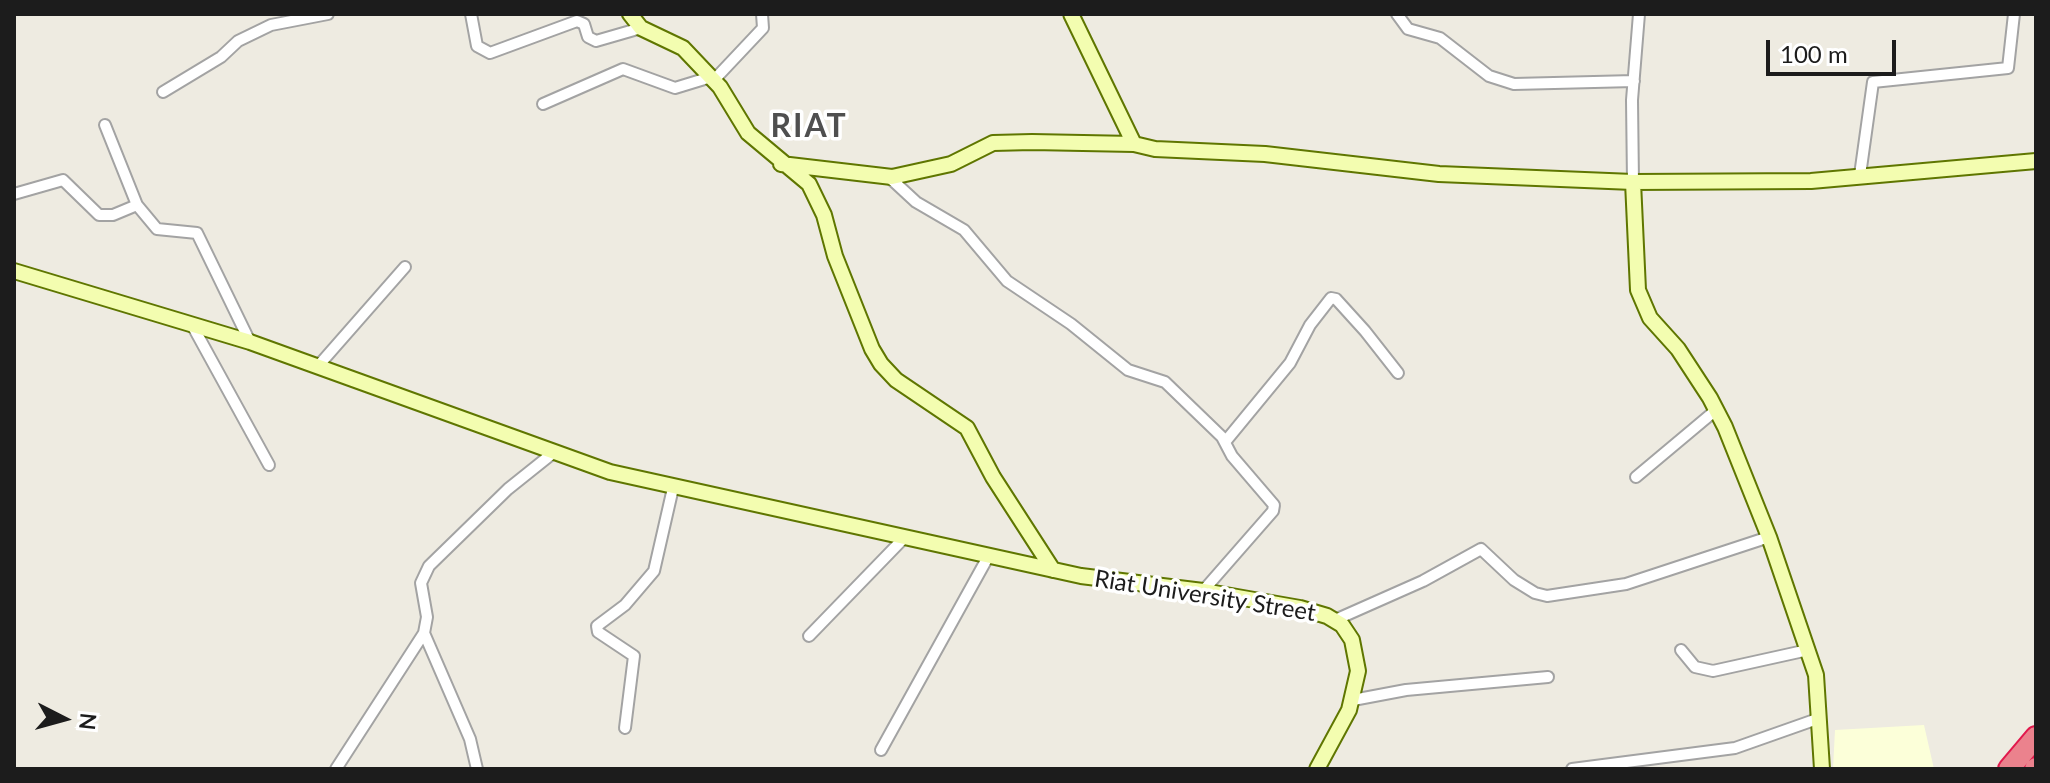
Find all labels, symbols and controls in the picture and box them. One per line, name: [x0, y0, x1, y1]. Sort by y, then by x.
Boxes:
scale bar: [1770, 24, 1900, 74]
text: 100 m: [1780, 39, 1848, 68]
district label: RIAT: [770, 108, 848, 146]
street label: Riat University Street: [1092, 564, 1318, 628]
north arrow: [24, 679, 104, 759]
text: N: [74, 712, 103, 731]

